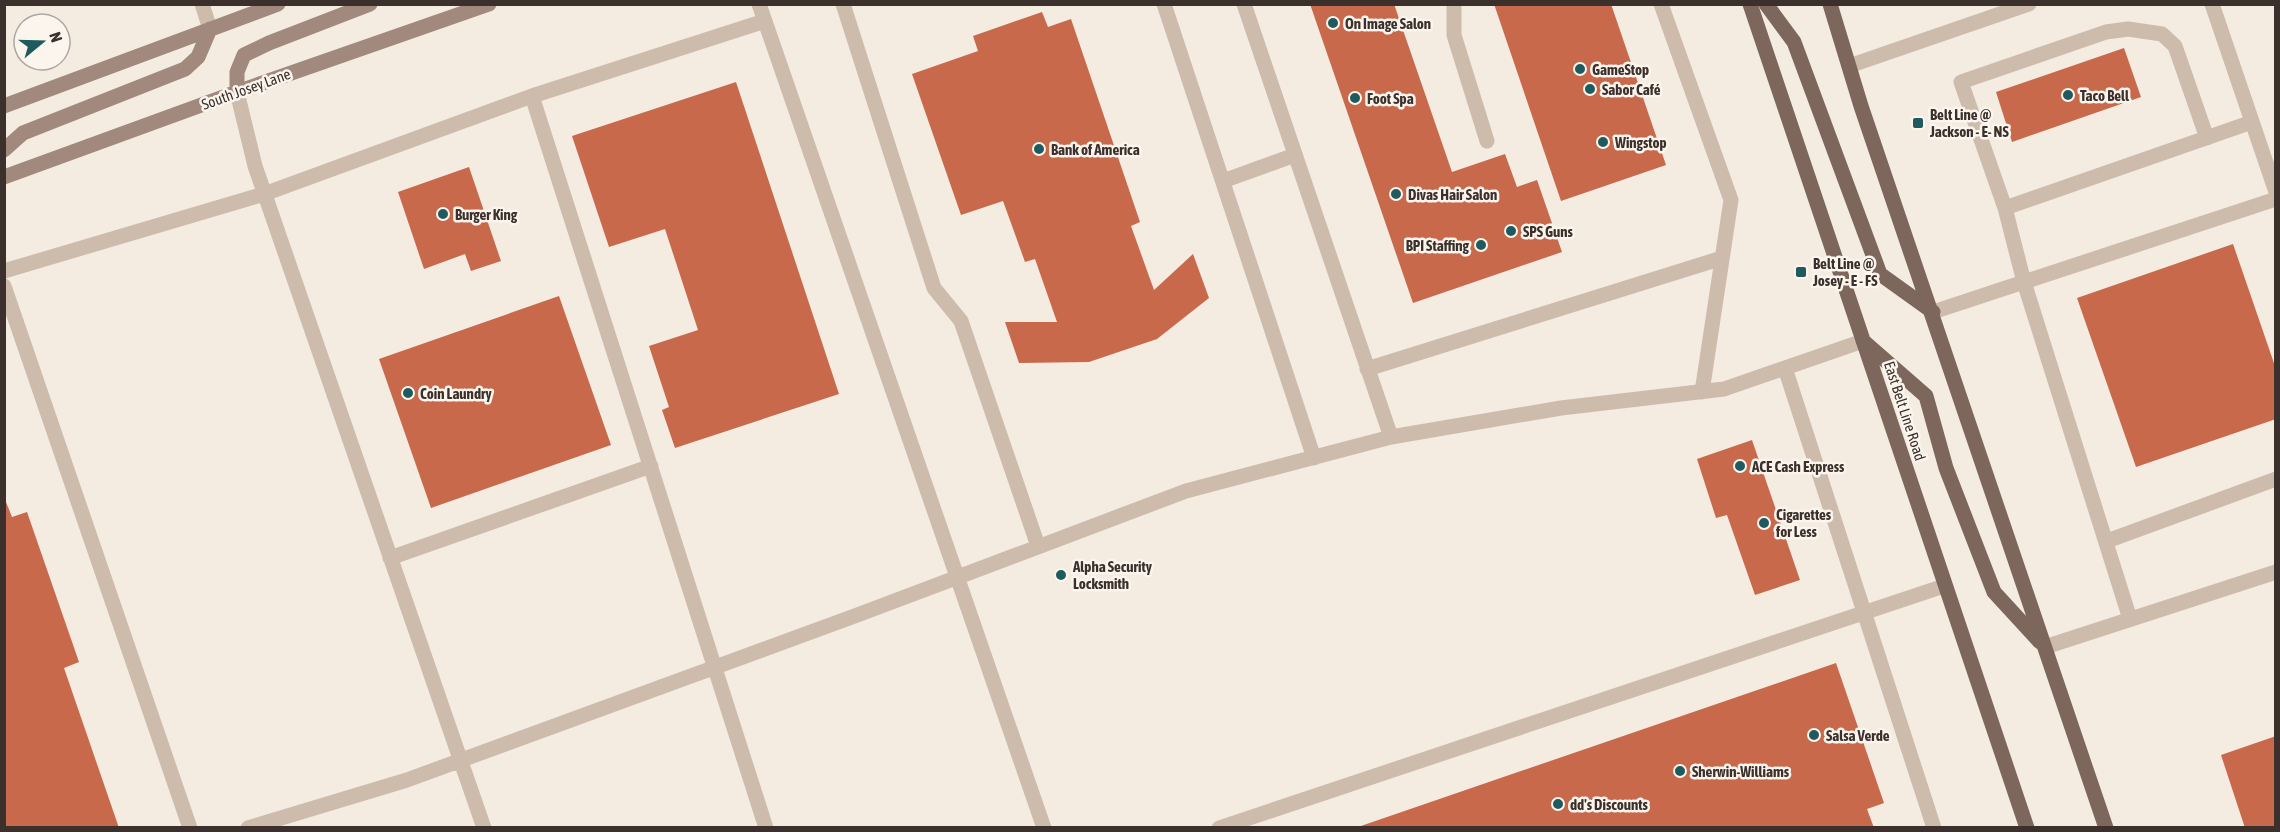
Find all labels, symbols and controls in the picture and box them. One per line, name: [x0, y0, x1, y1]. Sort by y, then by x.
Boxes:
north arrow: [12, 12, 72, 72]
place label: On Image Salon: [1345, 15, 1431, 32]
marker: On Image Salon: [1326, 16, 1340, 30]
text: N: [46, 30, 66, 45]
place label: GameStop: [1592, 61, 1649, 78]
marker: GameStop: [1573, 62, 1587, 76]
street label: South Josey Lane: [199, 65, 293, 113]
place label: Sabor Café: [1602, 81, 1661, 98]
marker: Sabor Café: [1583, 82, 1597, 96]
place label: Taco Bell: [2080, 87, 2130, 104]
marker: Taco Bell: [2061, 88, 2075, 102]
place label: Foot Spa: [1367, 90, 1414, 107]
marker: Foot Spa: [1348, 91, 1362, 105]
place label: Belt Line @ Jackson - E- NS: [1929, 106, 2009, 140]
marker: Belt Line @ Jackson - E- NS: [1911, 116, 1925, 130]
place label: Wingstop: [1614, 134, 1667, 151]
marker: Wingstop: [1596, 135, 1610, 149]
place label: Bank of America: [1051, 141, 1140, 158]
marker: Bank of America: [1032, 142, 1046, 156]
place label: Divas Hair Salon: [1408, 186, 1497, 203]
marker: Divas Hair Salon: [1389, 187, 1403, 201]
place label: Burger King: [455, 206, 518, 223]
marker: Burger King: [436, 207, 450, 221]
place label: SPS Guns: [1523, 223, 1573, 240]
marker: SPS Guns: [1504, 224, 1518, 238]
place label: BPI Staffing: [1406, 237, 1470, 254]
marker: BPI Staffing: [1474, 238, 1488, 252]
place label: Belt Line @ Josey - E - FS: [1812, 255, 1878, 289]
marker: Belt Line @ Josey - E - FS: [1794, 265, 1808, 279]
street label: East Belt Line Road: [1881, 359, 1929, 463]
place label: Coin Laundry: [420, 385, 492, 402]
marker: Coin Laundry: [401, 386, 415, 400]
place label: ACE Cash Express: [1751, 458, 1845, 475]
marker: ACE Cash Express: [1733, 459, 1747, 473]
place label: Cigarettes for Less: [1775, 506, 1832, 540]
marker: Cigarettes for Less: [1757, 516, 1771, 530]
place label: Alpha Security Locksmith: [1072, 558, 1153, 592]
marker: Alpha Security Locksmith: [1054, 568, 1068, 582]
place label: Salsa Verde: [1826, 727, 1890, 744]
marker: Salsa Verde: [1807, 728, 1821, 742]
place label: Sherwin-Williams: [1692, 763, 1790, 780]
marker: Sherwin-Williams: [1673, 764, 1687, 778]
place label: dd's Discounts: [1570, 796, 1649, 813]
marker: dd's Discounts: [1551, 797, 1565, 811]

